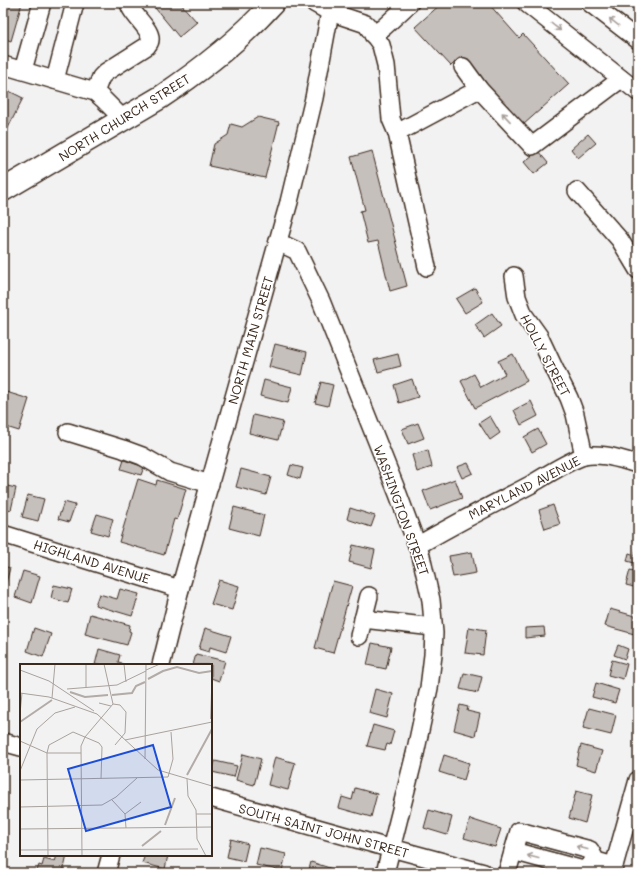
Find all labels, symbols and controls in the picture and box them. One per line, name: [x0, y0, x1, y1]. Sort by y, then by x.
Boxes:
one-way arrow: [609, 17, 620, 26]
one-way arrow: [551, 23, 562, 32]
street label: NORTH CHURCH STREET: [55, 69, 193, 165]
one-way arrow: [501, 112, 510, 122]
street label: NORTH MAIN STREET: [224, 274, 276, 406]
street label: HOLLY STREET: [517, 311, 575, 399]
street label: WASHINGTON STREET: [370, 442, 434, 578]
street label: MARYLAND AVENUE: [465, 451, 583, 523]
street label: HIGHLAND AVENUE: [32, 535, 152, 587]
inset map: [20, 664, 212, 856]
street label: SOUTH SAINT JOHN STREET: [237, 799, 411, 861]
one-way arrow: [576, 844, 589, 852]
one-way arrow: [527, 853, 540, 860]

